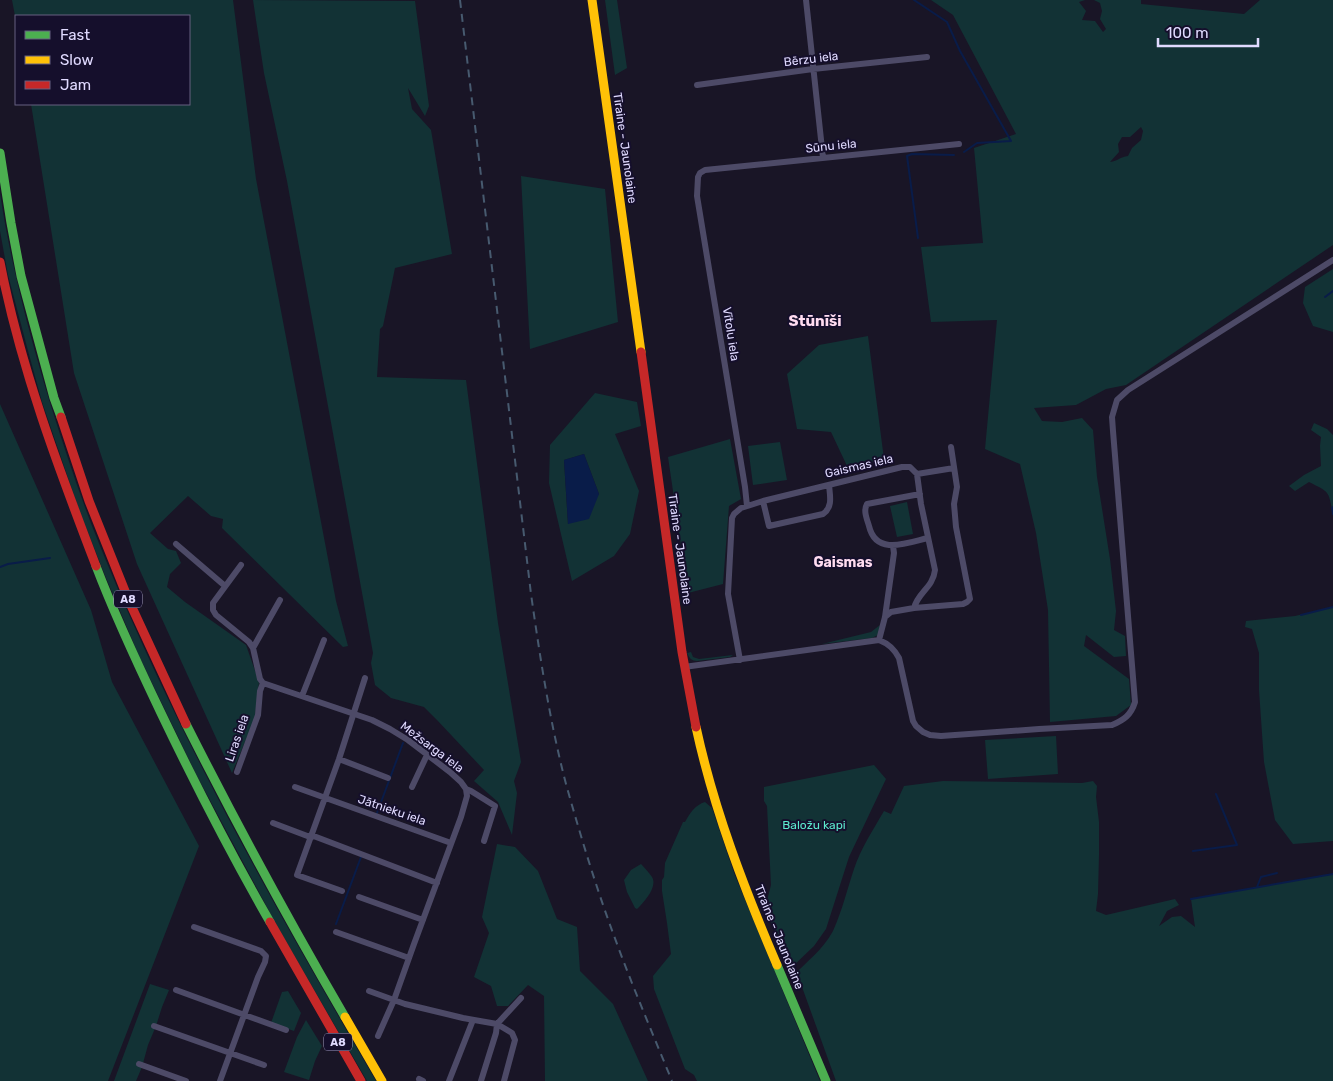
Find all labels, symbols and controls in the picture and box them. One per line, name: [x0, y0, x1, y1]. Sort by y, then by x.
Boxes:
legend: [15, 15, 190, 105]
scale bar: [1158, 15, 1258, 47]
text: 100 m: [1166, 24, 1208, 42]
text: Fast: [60, 26, 90, 44]
street label: Bērzu iela: [783, 49, 839, 69]
text: Slow: [60, 51, 93, 69]
text: Jam: [60, 76, 91, 94]
street label: Tīraine - Jaunolaine: [610, 92, 640, 204]
street label: Sūnu iela: [805, 136, 857, 156]
street label: Vītolu iela: [720, 306, 742, 362]
district label: Stūnīši: [788, 312, 842, 330]
street label: Gaismas iela: [824, 451, 894, 481]
street label: Tīraine - Jaunolaine: [665, 493, 695, 605]
district label: Gaismas: [814, 554, 873, 571]
road number: A8: [114, 590, 142, 608]
street label: Liras iela: [222, 713, 252, 763]
street label: Mežsarga iela: [398, 719, 466, 775]
street label: Jātnieku iela: [356, 792, 428, 828]
park label: Baložu kapi: [782, 818, 846, 832]
street label: Tīraine - Jaunolaine: [752, 883, 806, 992]
road number: A8: [324, 1034, 352, 1050]

